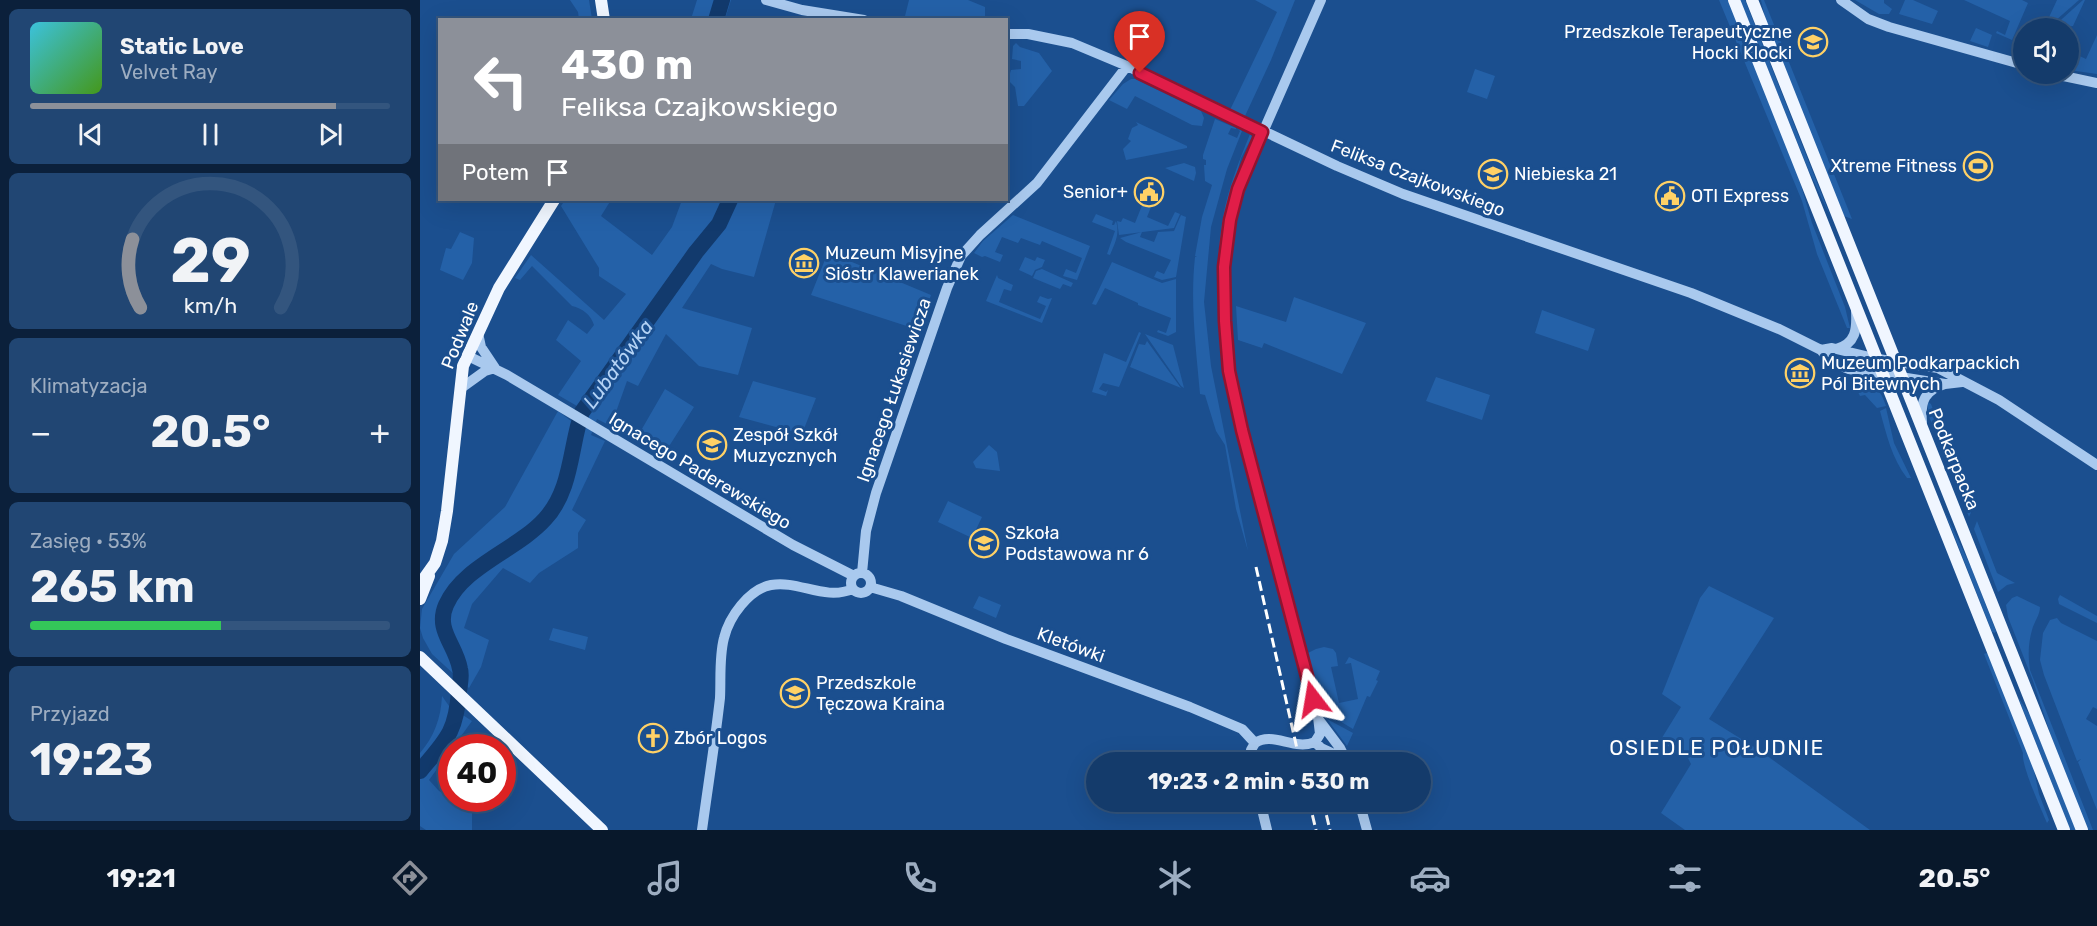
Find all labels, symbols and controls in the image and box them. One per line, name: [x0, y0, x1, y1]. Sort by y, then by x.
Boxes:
pin: [1114, 11, 1165, 73]
map controls: [2013, 18, 2079, 84]
button: sound: [2013, 18, 2079, 84]
icon: arrive: [1123, 20, 1156, 53]
place label: Przedszkole Terapeutyczne Hocki Klocki: [1564, 21, 1792, 64]
school or university icon: Przedszkole Terapeutyczne Hocki Klocki: [1797, 26, 1829, 58]
text: Static Love: [120, 33, 244, 60]
text: 430 m: [561, 40, 693, 90]
icon: left: [462, 42, 540, 120]
text: Velvet Ray: [120, 60, 218, 84]
text: Feliksa Czajkowskiego: [561, 91, 838, 123]
icon: previous: [74, 118, 107, 151]
icon: pause: [194, 118, 227, 151]
icon: next: [314, 118, 347, 151]
street label: Feliksa Czajkowskiego: [1328, 135, 1508, 221]
sports icon: Xtreme Fitness: [1962, 150, 1994, 182]
place label: Xtreme Fitness: [1830, 155, 1957, 177]
icon: arrive: [541, 156, 574, 189]
school or university icon: Niebieska 21: [1477, 158, 1509, 190]
text: Potem: [462, 159, 529, 186]
place label: Niebieska 21: [1514, 163, 1617, 185]
public building icon: Senior+: [1133, 176, 1165, 208]
public building icon: OTI Express: [1654, 180, 1686, 212]
place label: Senior+: [1063, 181, 1128, 203]
place label: OTI Express: [1691, 185, 1789, 207]
text: 29: [170, 224, 250, 298]
place label: Muzeum Misyjne Sióstr Klawerianek: [825, 242, 979, 285]
museum icon: Muzeum Misyjne Sióstr Klawerianek: [788, 247, 820, 279]
text: km/h: [183, 293, 237, 318]
street label: Ignacego Łukasiewicza: [852, 295, 936, 485]
street label: Podwale: [436, 298, 484, 372]
water label: Lubatówka: [578, 315, 658, 413]
place label: Muzeum Podkarpackich Pól Bitewnych: [1821, 352, 2020, 395]
museum icon: Muzeum Podkarpackich Pól Bitewnych: [1784, 357, 1816, 389]
text: Klimatyzacja: [30, 374, 148, 398]
text: 20.5°: [151, 405, 270, 458]
street label: Podkarpacka: [1924, 405, 1984, 513]
street label: Ignacego Paderewskiego: [605, 408, 795, 534]
text: −: [30, 413, 51, 452]
text: +: [369, 413, 390, 452]
place label: Zespół Szkół Muzycznych: [733, 424, 838, 467]
school or university icon: Zespół Szkół Muzycznych: [696, 429, 728, 461]
place label: Szkoła Podstawowa nr 6: [1005, 522, 1149, 565]
school or university icon: Szkoła Podstawowa nr 6: [968, 527, 1000, 559]
text: Zasięg · 53%: [30, 529, 147, 553]
text: 265 km: [30, 560, 195, 613]
street label: Kletówki: [1034, 623, 1108, 667]
position arrow: [1281, 667, 1345, 731]
place label: Przedszkole Tęczowa Kraina: [816, 672, 945, 715]
school or university icon: Przedszkole Tęczowa Kraina: [779, 677, 811, 709]
text: Przyjazd: [30, 702, 110, 726]
church icon: Zbór Logos: [637, 722, 669, 754]
place label: Zbór Logos: [674, 727, 767, 749]
text: 19:23: [30, 733, 153, 786]
speed limit sign: 40: [438, 734, 516, 812]
district label: OSIEDLE POŁUDNIE: [1609, 735, 1825, 760]
text: 19:23 · 2 min · 530 m: [1148, 768, 1369, 795]
icon: directions: [389, 857, 431, 899]
icon: music: [644, 857, 686, 899]
icon: phone: [899, 857, 941, 899]
icon: climate: [1154, 857, 1196, 899]
icon: car: [1409, 857, 1451, 899]
icon: filters: [1664, 857, 1706, 899]
text: 19:21: [106, 862, 176, 894]
text: 20.5°: [1919, 862, 1990, 894]

